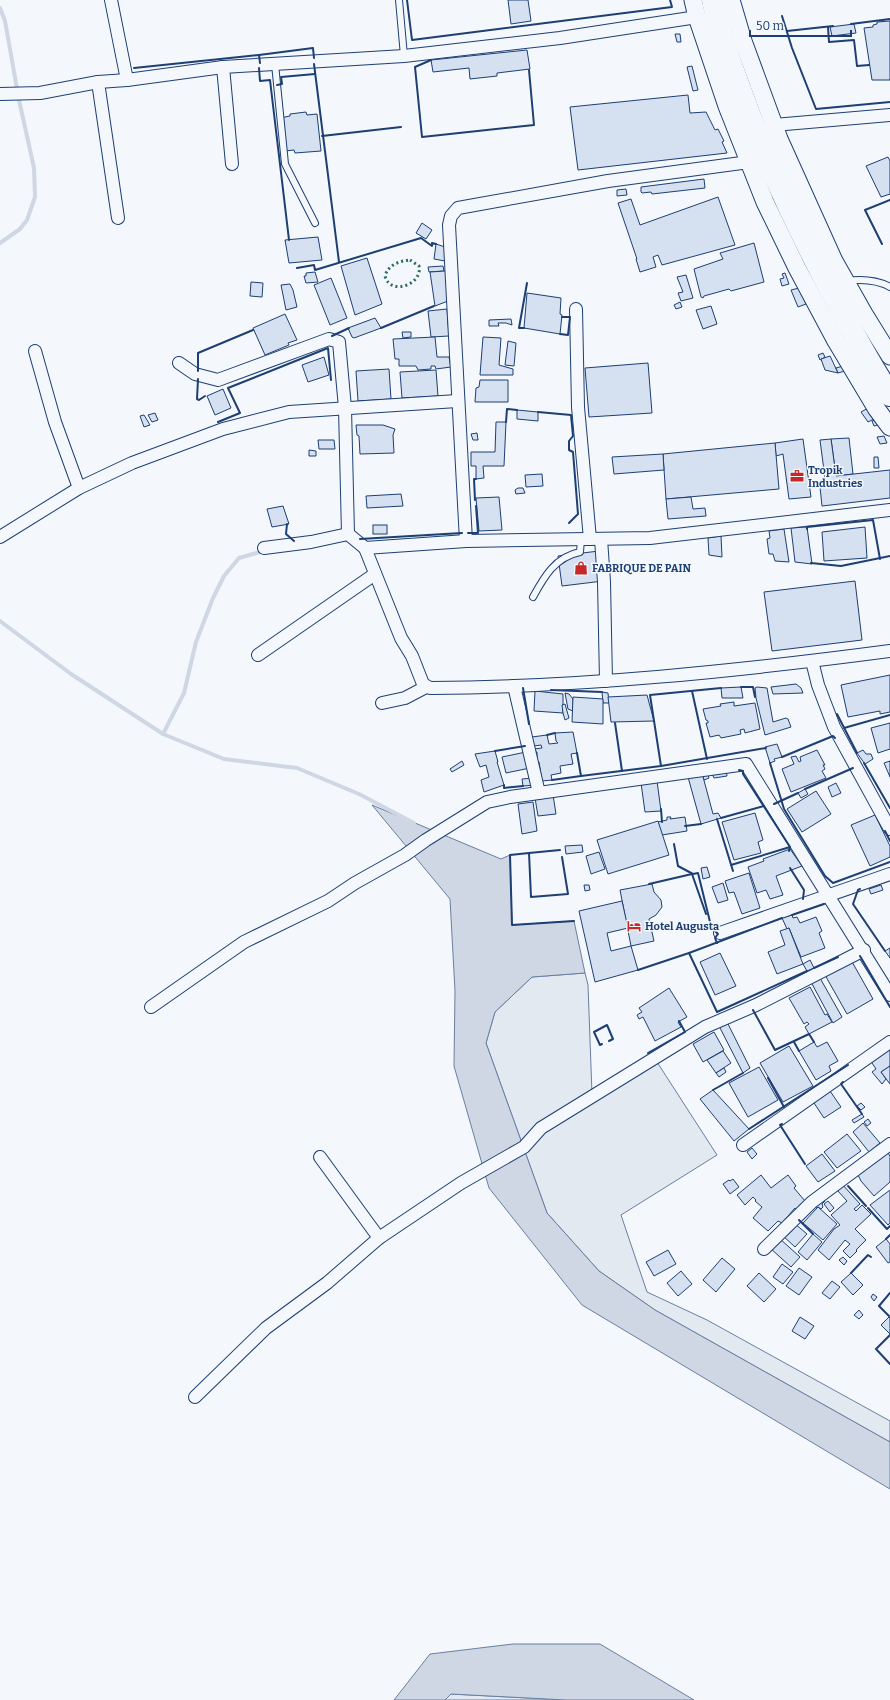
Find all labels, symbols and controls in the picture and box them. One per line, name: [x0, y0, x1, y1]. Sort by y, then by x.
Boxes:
scale bar: [750, 12, 851, 38]
text: 50 m: [756, 19, 785, 33]
place label: Tropik Industries: [808, 464, 863, 490]
office icon: Tropik Industries: [789, 468, 805, 484]
shop icon: FABRIQUE DE PAIN: [573, 560, 589, 576]
place label: FABRIQUE DE PAIN: [592, 562, 691, 575]
hotel icon: Hotel Augusta: [626, 918, 642, 934]
place label: Hotel Augusta: [645, 920, 720, 933]

